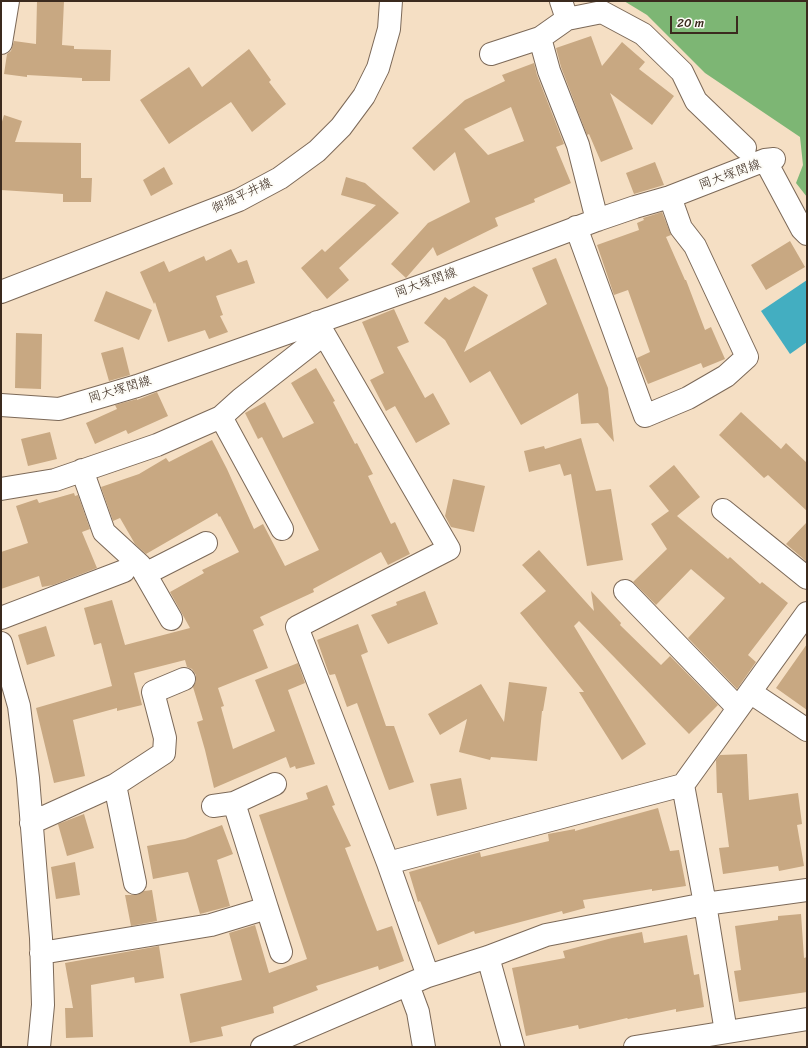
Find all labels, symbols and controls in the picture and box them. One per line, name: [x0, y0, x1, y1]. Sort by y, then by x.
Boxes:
scale bar: [672, 8, 740, 34]
text: 20 m: [677, 12, 704, 34]
street label: 岡大塚閏線: [697, 157, 763, 193]
street label: 御堀平井線: [209, 175, 275, 217]
street label: 岡大塚閏線: [393, 265, 459, 301]
street label: 岡大塚閏線: [87, 373, 153, 407]

